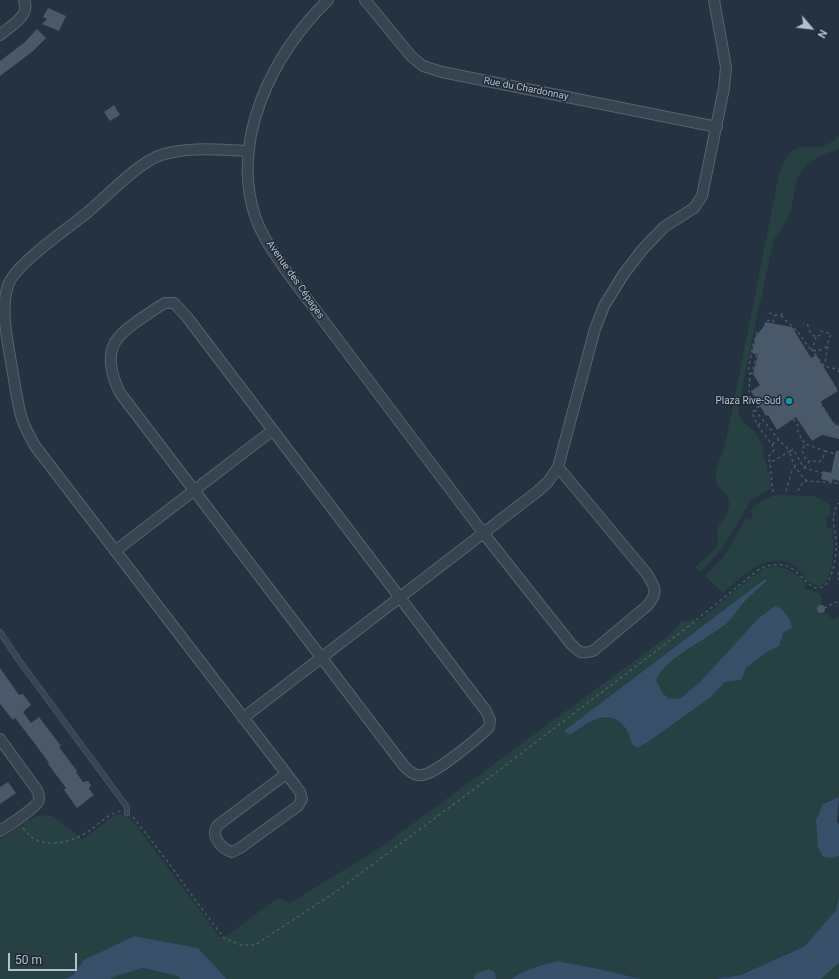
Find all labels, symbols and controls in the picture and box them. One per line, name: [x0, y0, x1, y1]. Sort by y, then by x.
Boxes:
north arrow: [791, 8, 831, 48]
text: N: [814, 27, 830, 40]
street label: Rue du Chardonnay: [482, 75, 570, 103]
street label: Avenue des Cépages: [263, 239, 327, 321]
place label: Plaza Rive-Sud: [715, 395, 781, 407]
marker: Plaza Rive-Sud: [784, 396, 794, 406]
scale bar: [10, 945, 79, 971]
text: 50 m: [15, 953, 42, 967]

